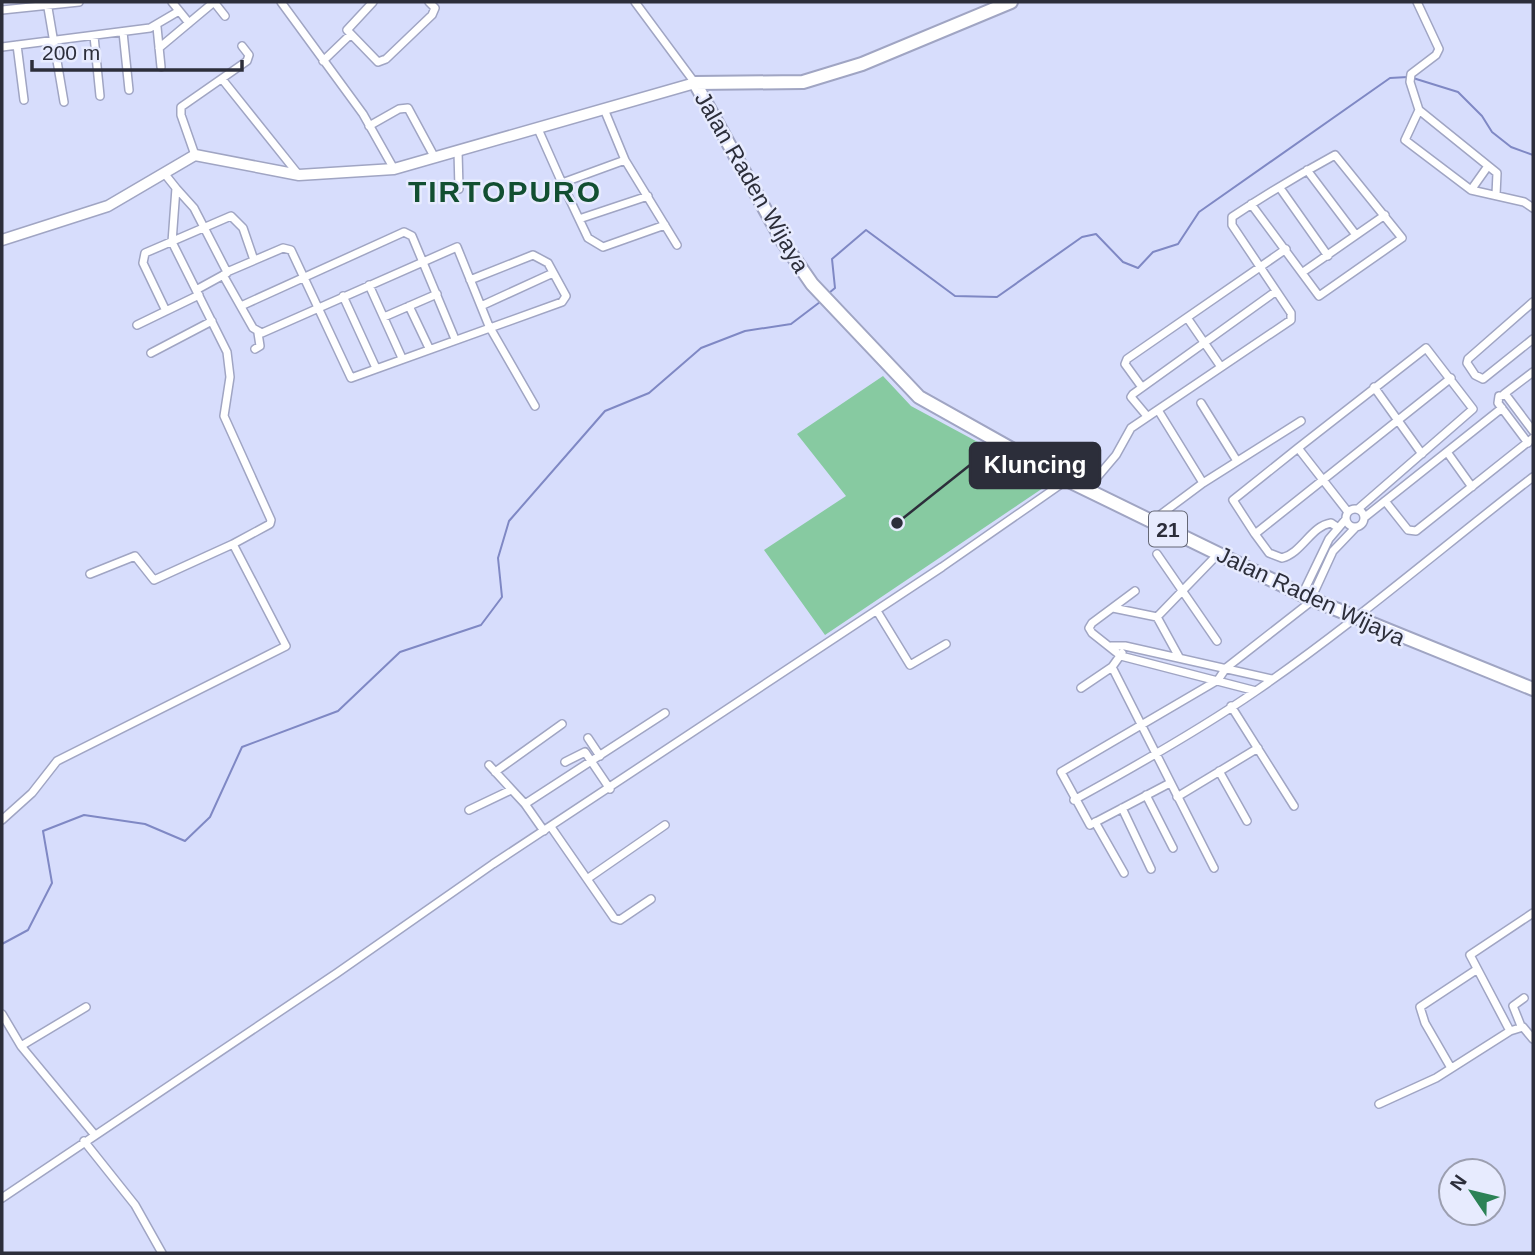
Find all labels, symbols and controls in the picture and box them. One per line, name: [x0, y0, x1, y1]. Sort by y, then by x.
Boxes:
scale bar: [32, 28, 242, 72]
text: 200 m: [42, 41, 100, 64]
street label: Jalan Raden Wijaya: [690, 87, 814, 277]
district label: TIRTOPURO: [408, 175, 602, 208]
callout: Kluncing: [970, 443, 1100, 488]
text: Kluncing: [984, 451, 1086, 478]
road number: 21: [1149, 512, 1187, 546]
street label: Jalan Raden Wijaya: [1213, 541, 1409, 651]
north arrow: [1437, 1157, 1507, 1227]
text: N: [1446, 1171, 1471, 1194]

